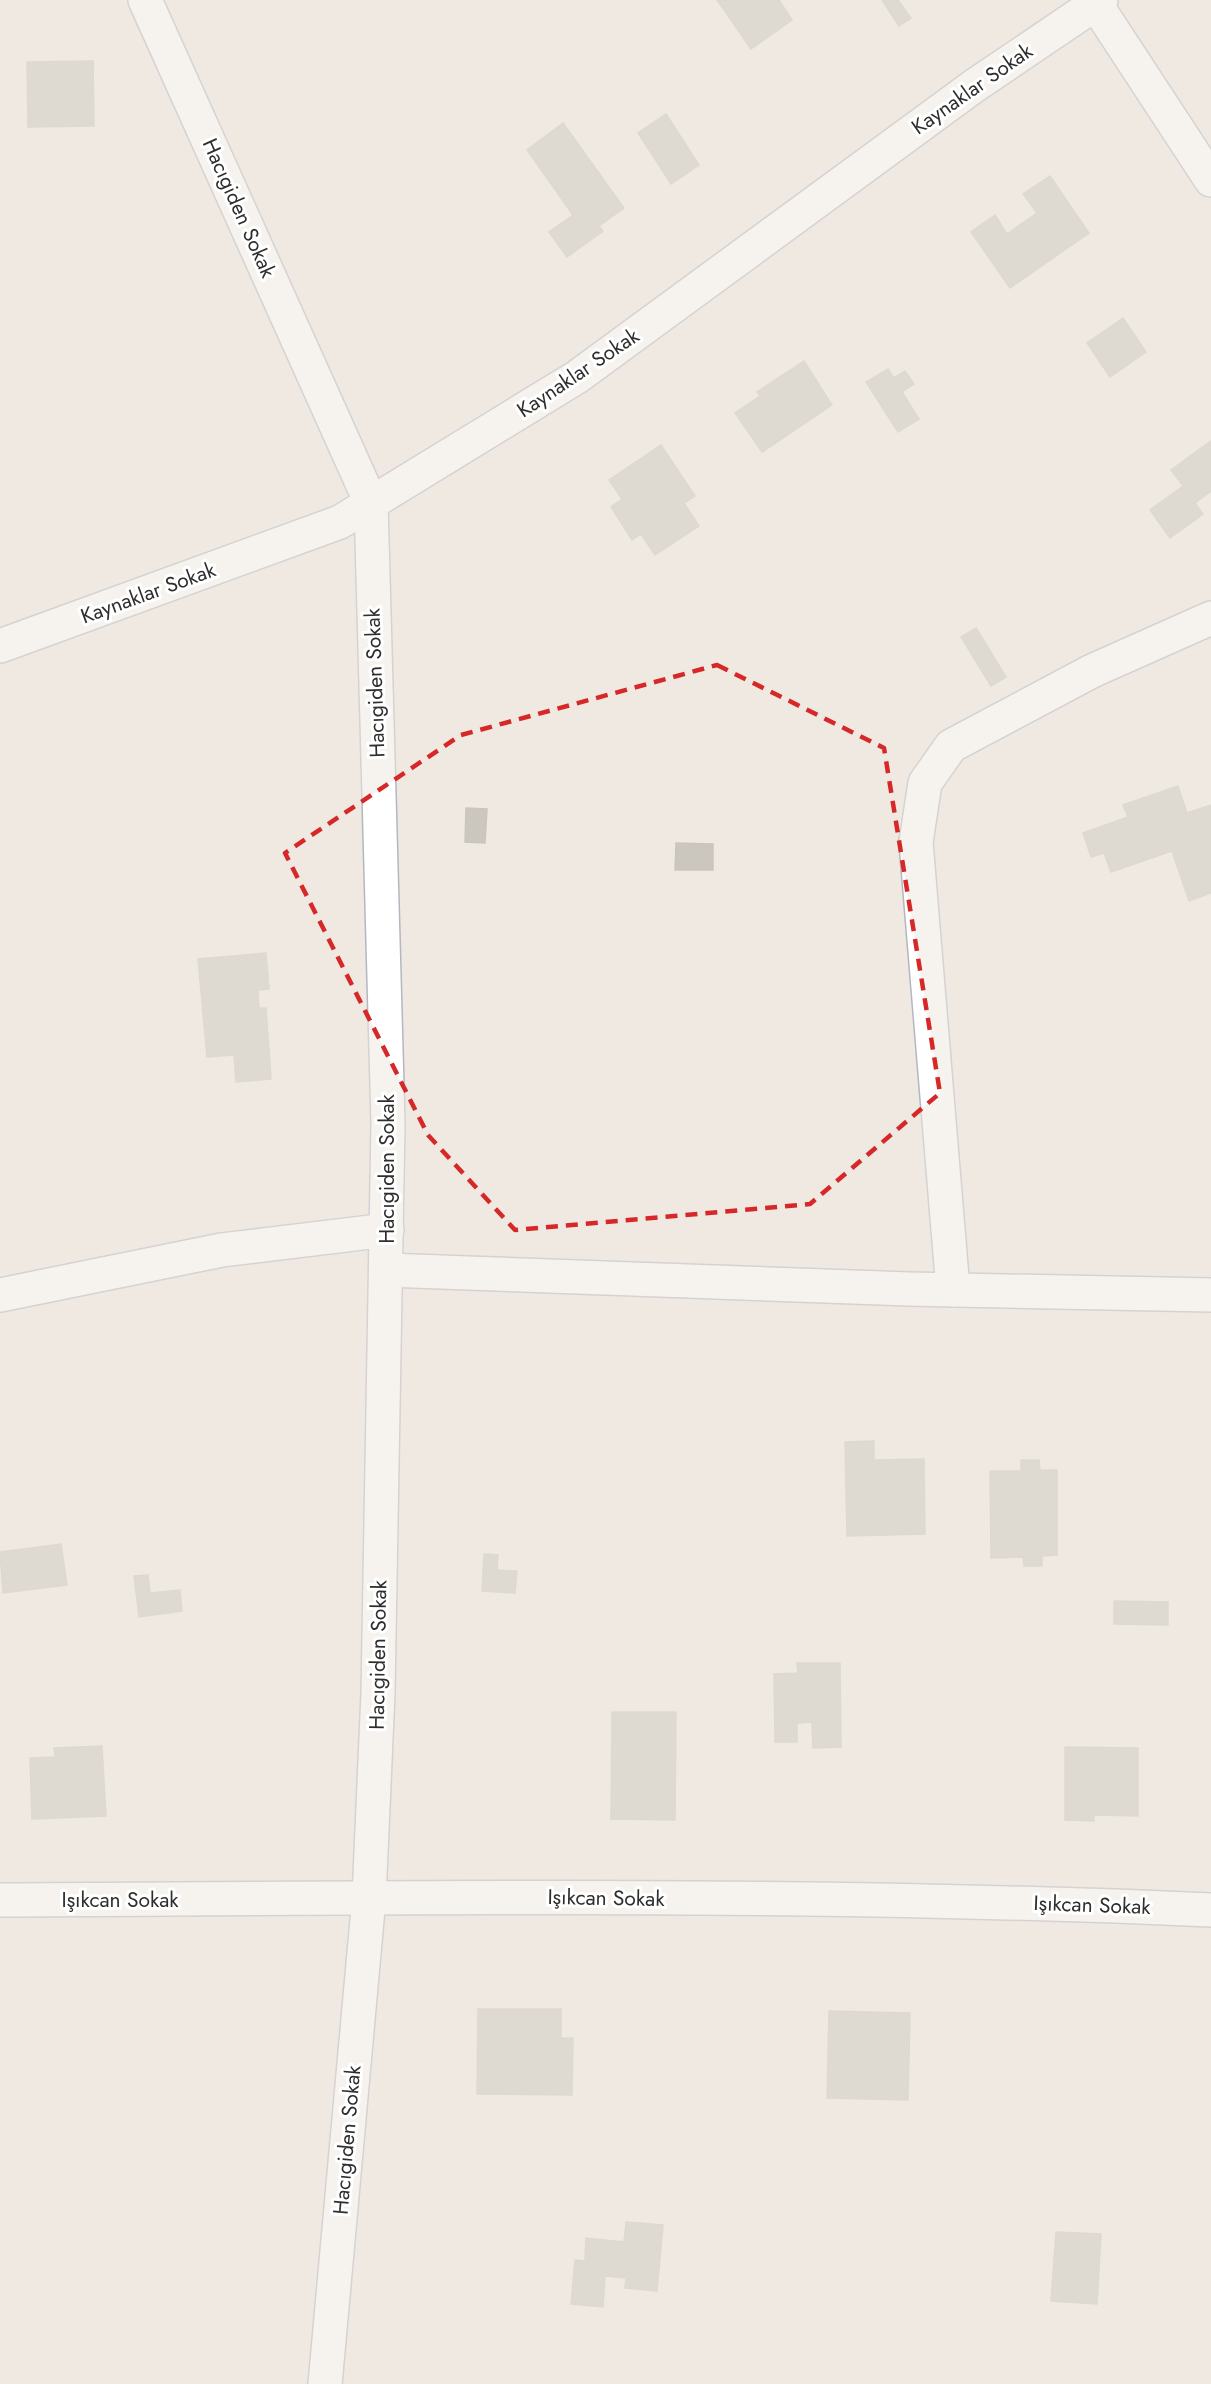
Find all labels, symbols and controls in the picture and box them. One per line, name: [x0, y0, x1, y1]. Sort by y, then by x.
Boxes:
street label: Kaynaklar Sokak: [905, 36, 1039, 142]
street label: Hacıgiden Sokak: [195, 134, 283, 283]
street label: Kaynaklar Sokak: [511, 321, 646, 425]
street label: Kaynaklar Sokak: [76, 554, 220, 631]
street label: Hacıgiden Sokak: [357, 607, 393, 758]
street label: Hacıgiden Sokak: [372, 1093, 402, 1244]
street label: Hacıgiden Sokak: [362, 1579, 394, 1730]
street label: Işıkcan Sokak: [547, 1882, 666, 1914]
street label: Işıkcan Sokak: [61, 1885, 179, 1915]
street label: Işıkcan Sokak: [1033, 1888, 1152, 1922]
street label: Hacıgiden Sokak: [326, 2063, 369, 2216]

